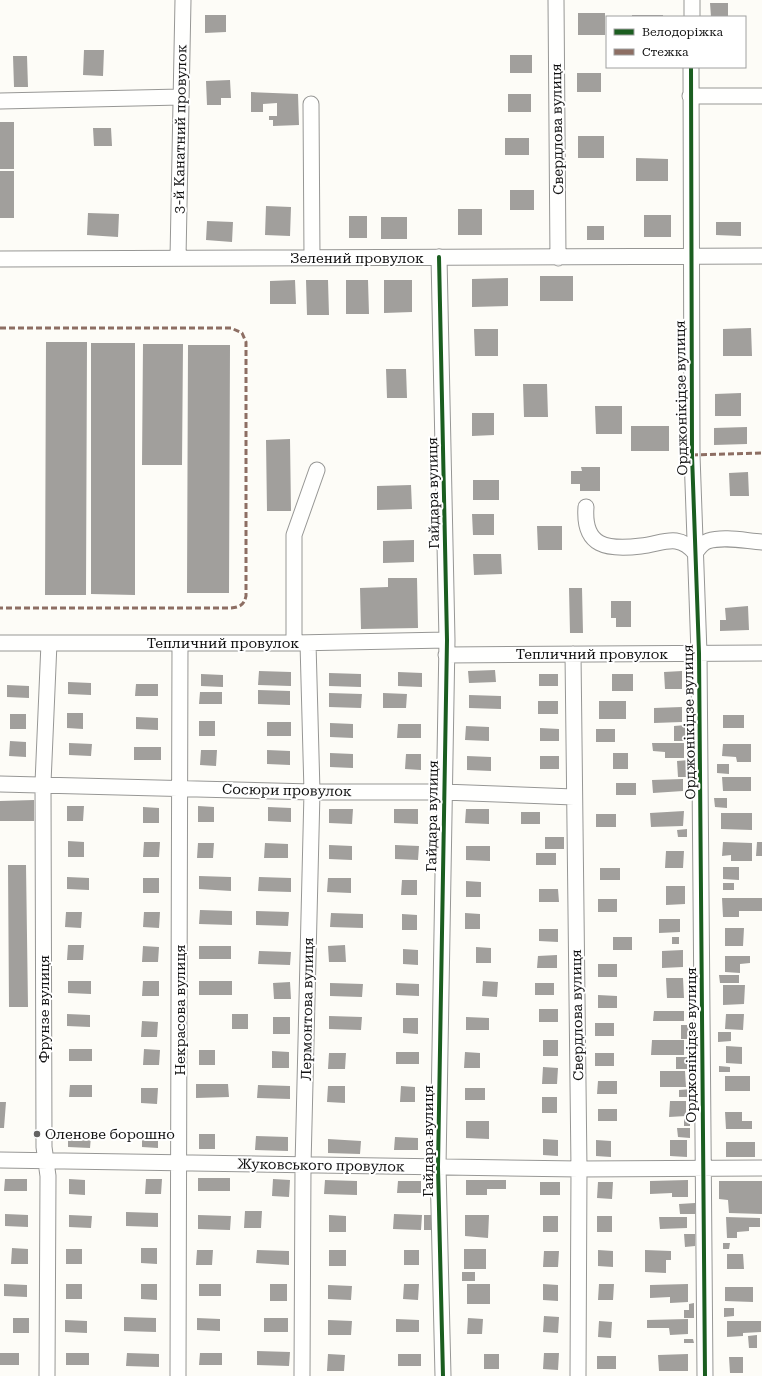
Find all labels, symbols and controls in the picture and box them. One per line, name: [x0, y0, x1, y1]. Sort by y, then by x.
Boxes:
legend: [606, 16, 746, 68]
text: Велодоріжка: [642, 25, 723, 39]
street label: 3-й Канатний провулок: [171, 44, 189, 214]
text: Стежка: [642, 45, 689, 59]
street label: Свердлова вулиця: [548, 63, 566, 195]
street label: Зелений провулок: [290, 250, 424, 266]
street label: Орджонікідзе вулиця: [672, 320, 690, 476]
street label: Гайдара вулиця: [424, 437, 442, 549]
street label: Тепличний провулок: [147, 635, 299, 651]
street label: Орджонікідзе вулиця: [680, 644, 698, 800]
street label: Тепличний провулок: [516, 646, 668, 662]
street label: Гайдара вулиця: [423, 760, 441, 872]
street label: Сосюри провулок: [222, 781, 352, 799]
street label: Лермонтова вулиця: [298, 937, 316, 1081]
street label: Некрасова вулиця: [172, 945, 188, 1075]
street label: Свердлова вулиця: [568, 949, 586, 1081]
street label: Фрунзе вулиця: [36, 955, 52, 1063]
street label: Орджонікідзе вулиця: [683, 967, 699, 1123]
street label: Гайдара вулиця: [420, 1085, 436, 1197]
place label: Оленове борошно: [45, 1126, 175, 1142]
marker: Оленове борошно: [32, 1129, 42, 1139]
street label: Жуковського провулок: [237, 1156, 405, 1174]

